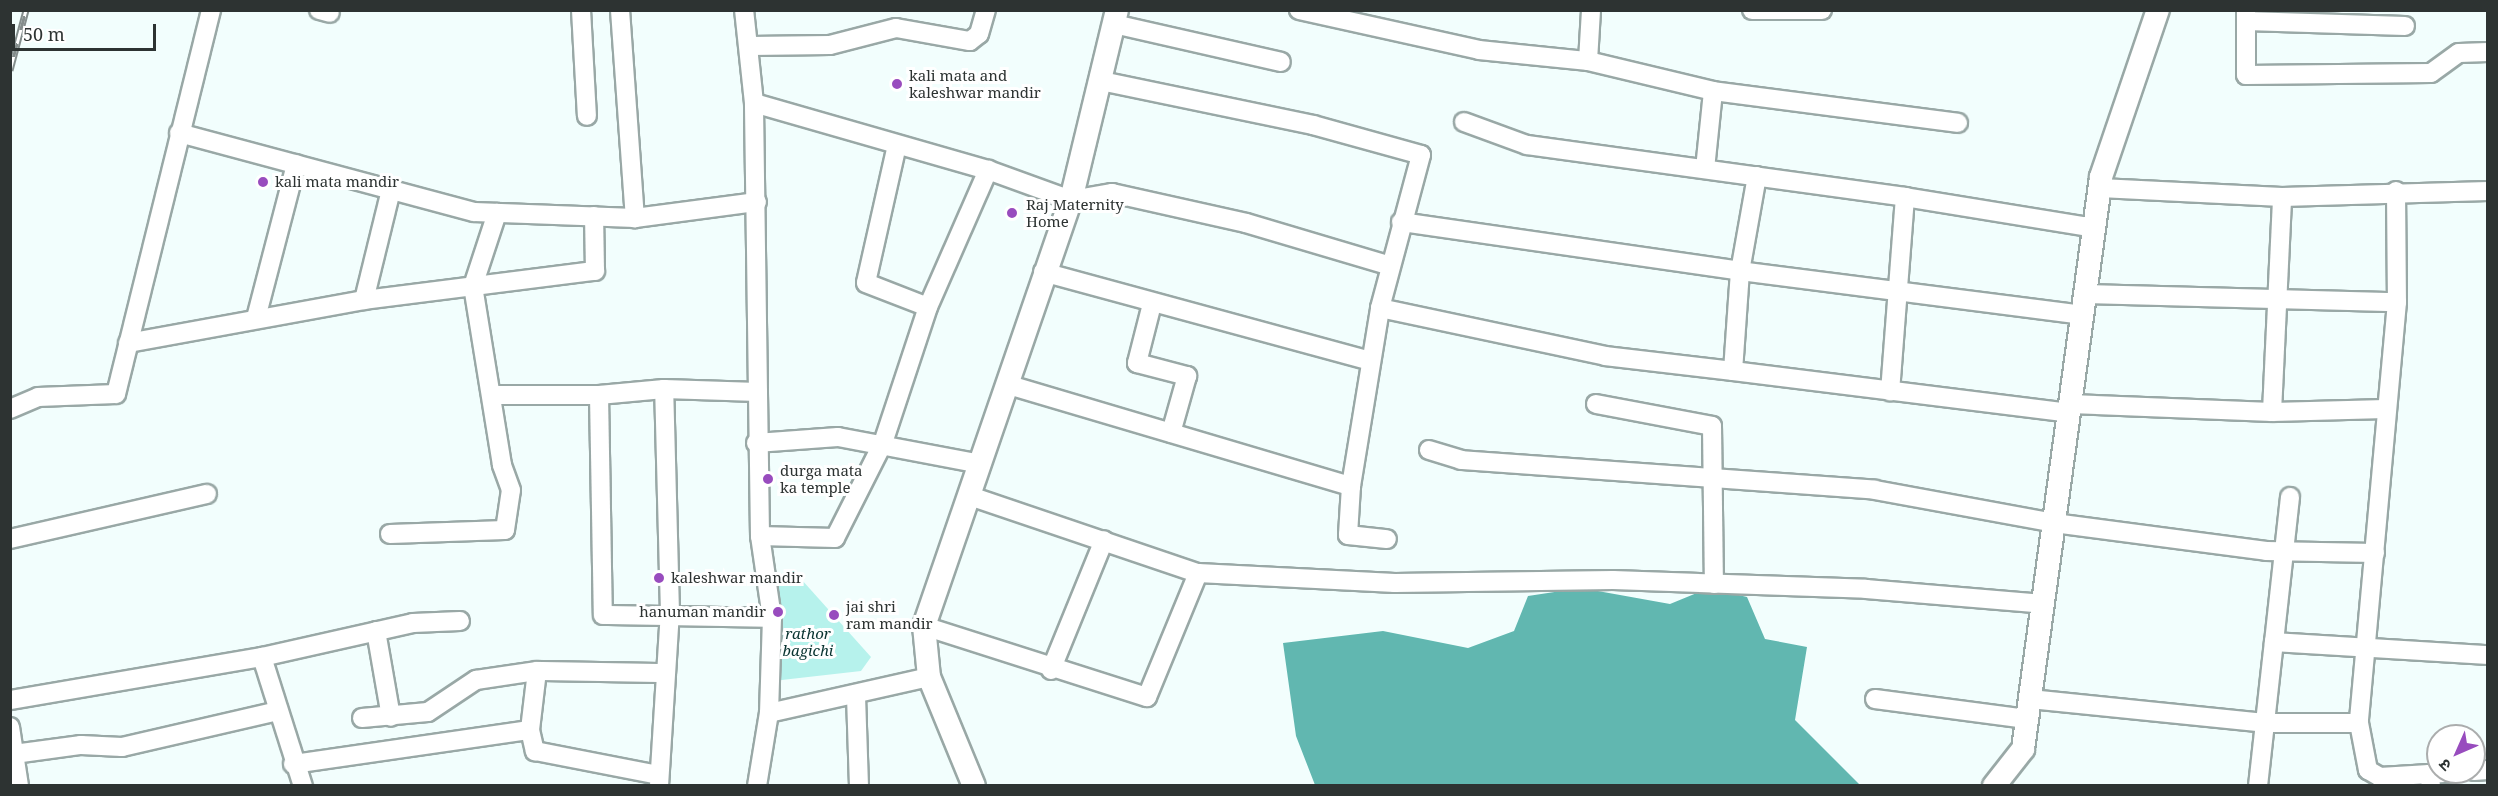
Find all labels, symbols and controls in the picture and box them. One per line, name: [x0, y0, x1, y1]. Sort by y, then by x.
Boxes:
scale bar: [15, 12, 159, 50]
text: 50 m: [23, 22, 65, 46]
place label: kali mata and kaleshwar mandir: [909, 66, 1041, 101]
marker: kali mata and kaleshwar mandir: [890, 77, 904, 91]
place label: kali mata mandir: [275, 173, 399, 191]
marker: kali mata mandir: [256, 175, 270, 189]
place label: Raj Maternity Home: [1026, 195, 1124, 230]
marker: Raj Maternity Home: [1003, 204, 1021, 222]
place label: durga mata ka temple: [780, 461, 863, 496]
marker: durga mata ka temple: [761, 472, 775, 486]
place label: kaleshwar mandir: [671, 569, 803, 587]
marker: kaleshwar mandir: [652, 571, 666, 585]
place label: jai shri ram mandir: [846, 597, 933, 632]
place label: hanuman mandir: [639, 603, 766, 621]
marker: hanuman mandir: [771, 605, 785, 619]
marker: jai shri ram mandir: [827, 608, 841, 622]
park label: rathor bagichi: [783, 624, 833, 659]
north arrow: [2426, 724, 2486, 784]
text: उ: [2434, 754, 2456, 776]

